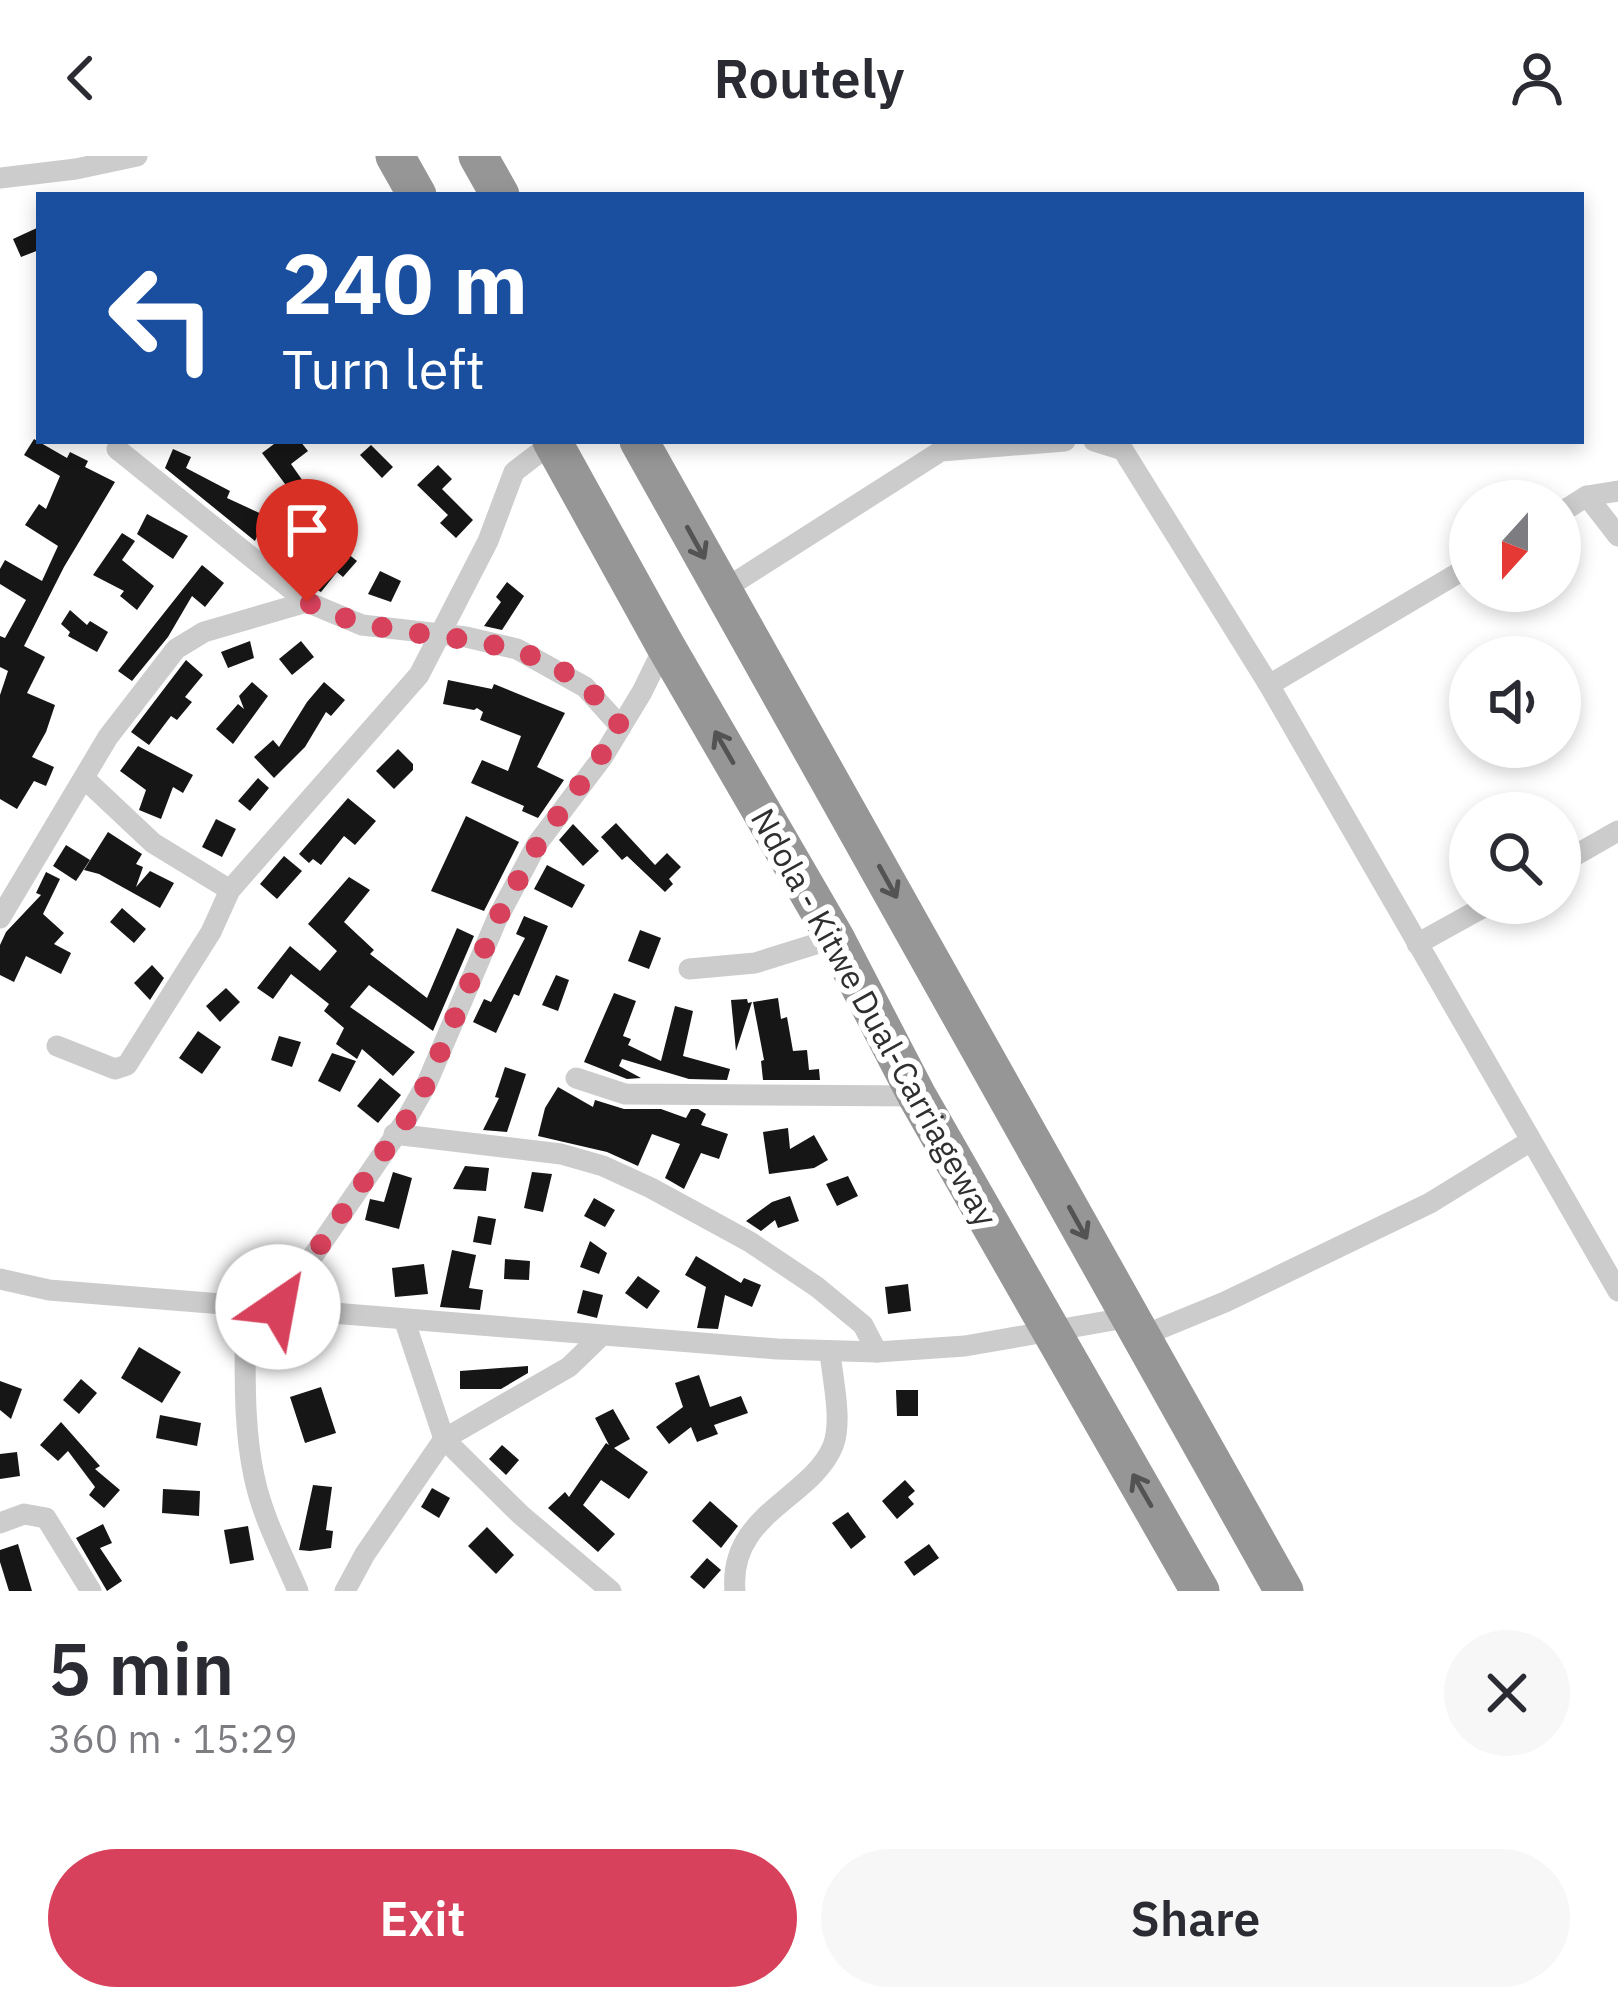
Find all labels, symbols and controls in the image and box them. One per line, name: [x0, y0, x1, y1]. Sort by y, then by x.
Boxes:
text: Routely: [713, 43, 905, 113]
icon: back: [48, 45, 114, 111]
icon: person: [1504, 45, 1570, 111]
text: 240 m: [282, 228, 528, 337]
icon: left: [84, 240, 240, 396]
text: Turn left: [282, 334, 485, 404]
pin: [256, 479, 358, 602]
north arrow: [1449, 480, 1581, 612]
map controls: [1449, 480, 1581, 924]
icon: arrive: [274, 497, 340, 563]
one-way arrow: [685, 525, 709, 560]
button: sound: [1449, 636, 1581, 768]
one-way arrow: [712, 731, 736, 765]
button: search: [1449, 792, 1581, 924]
street label: Ndola - Kitwe Dual-Carriageway: [742, 800, 1008, 1234]
one-way arrow: [877, 864, 901, 899]
one-way arrow: [1067, 1205, 1091, 1240]
position arrow: [215, 1244, 341, 1370]
one-way arrow: [1130, 1473, 1153, 1508]
text: 5 min: [48, 1621, 234, 1715]
button: close: [1444, 1630, 1570, 1756]
text: 360 m · 15:29: [48, 1713, 298, 1764]
button: Exit: [48, 1849, 797, 1987]
button: Share: [821, 1849, 1570, 1987]

